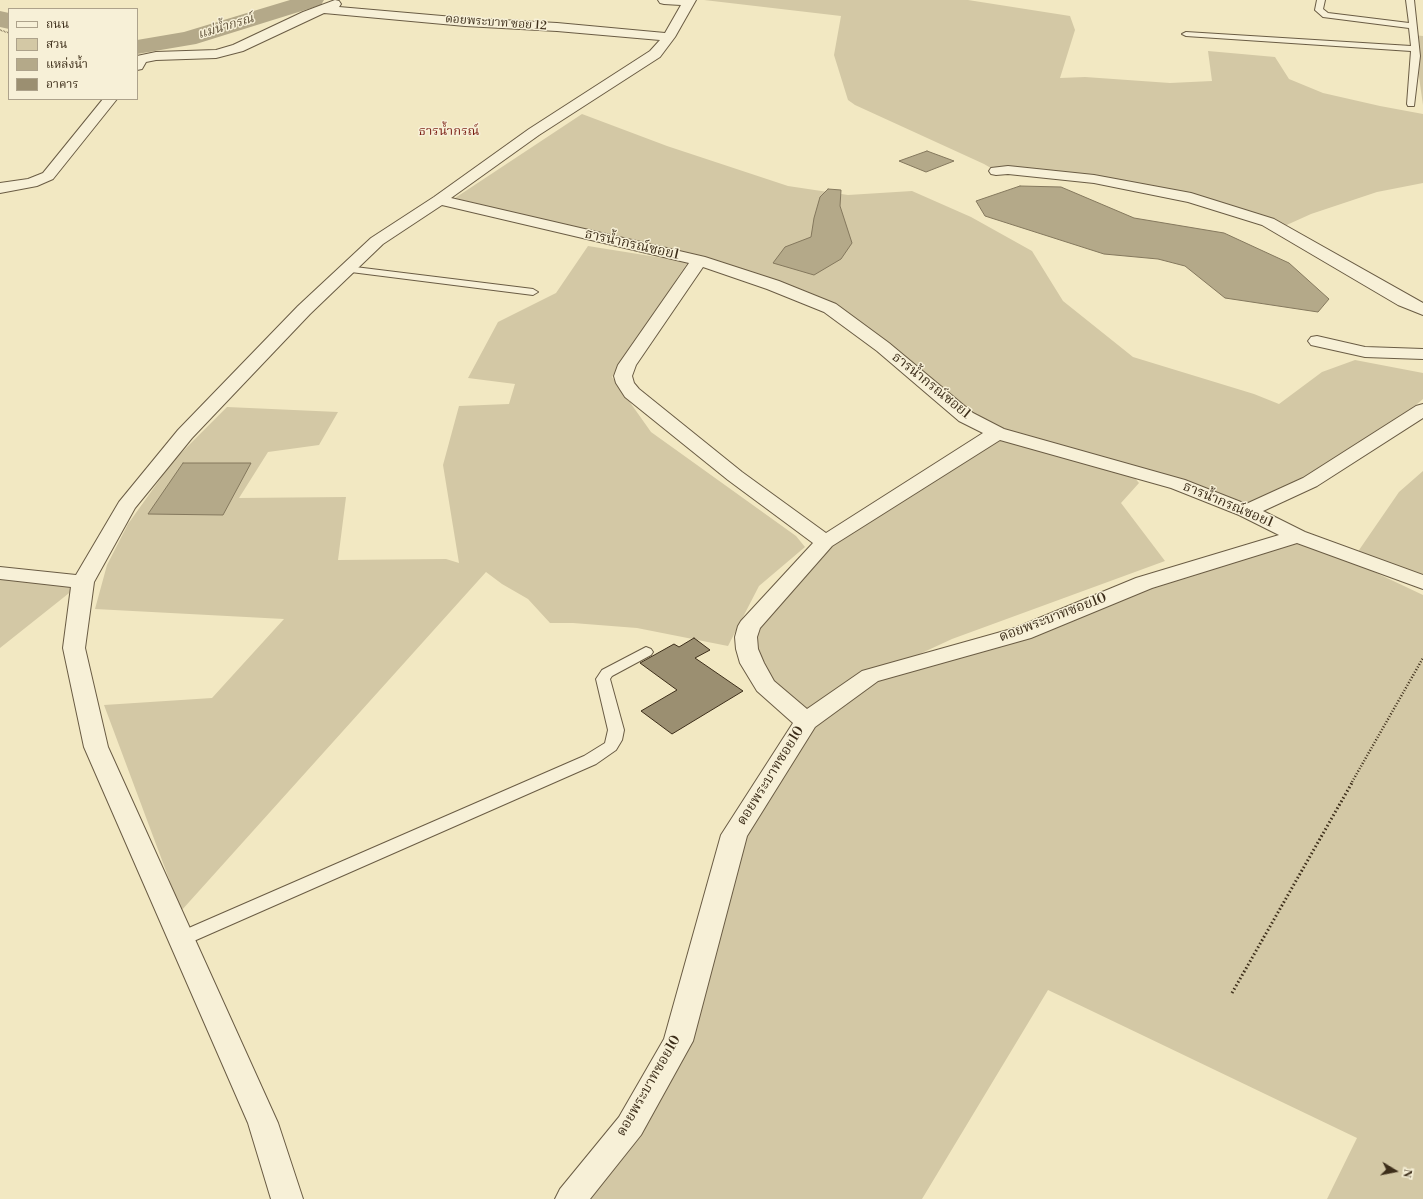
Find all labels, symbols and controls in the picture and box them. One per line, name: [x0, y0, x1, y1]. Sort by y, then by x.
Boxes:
legend: [8, 8, 138, 100]
water label: แม่น้ำกรณ์: [196, 11, 256, 43]
street label: ดอยพระบาท ซอย 12: [445, 12, 547, 34]
text: ถนน: [46, 17, 69, 32]
text: สวน: [46, 37, 67, 52]
text: แหล่งน้ำ: [46, 57, 88, 72]
text: อาคาร: [46, 77, 78, 92]
district label: ธารน้ำกรณ์: [418, 124, 480, 140]
street label: ธารน้ำกรณ์ซอย1: [583, 226, 681, 264]
street label: ธารน้ำกรณ์ซอย1: [888, 349, 974, 423]
street label: ธารน้ำกรณ์ซอย1: [1180, 478, 1276, 532]
street label: ดอยพระบาทซอย10: [997, 590, 1109, 646]
street label: ดอยพระบาทซอย10: [734, 723, 808, 829]
street label: ดอยพระบาทซอย10: [613, 1033, 685, 1139]
north arrow: [1375, 1151, 1415, 1191]
text: N: [1399, 1168, 1414, 1179]

